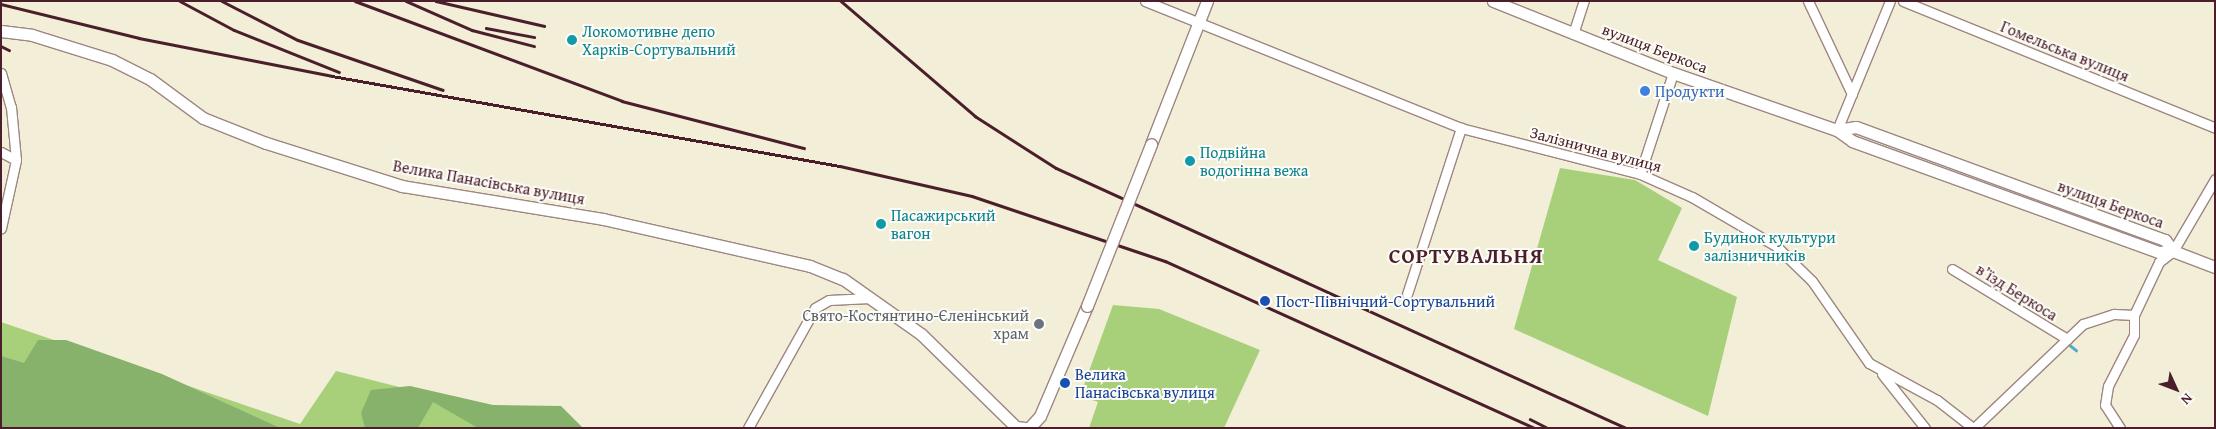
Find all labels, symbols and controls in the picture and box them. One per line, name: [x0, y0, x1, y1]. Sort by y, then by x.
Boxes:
street label: Гомельська вулиця: [1998, 16, 2132, 86]
street label: вулиця Беркоса: [1600, 19, 1710, 77]
place label: Локомотивне депо Харків-Сортувальний: [582, 21, 736, 59]
marker: Локомотивне депо Харків-Сортувальний: [566, 34, 578, 46]
place label: Продукти: [1655, 81, 1725, 101]
marker: Продукти: [1639, 85, 1651, 97]
street label: Залізнична вулиця: [1528, 122, 1664, 176]
place label: Подвійна водогінна вежа: [1200, 142, 1308, 180]
marker: Подвійна водогінна вежа: [1184, 155, 1196, 167]
street label: Велика Панасівська вулиця: [392, 156, 586, 208]
street label: вулиця Беркоса: [2055, 176, 2167, 232]
place label: Пасажирський вагон: [891, 205, 996, 243]
marker: Пасажирський вагон: [875, 218, 887, 230]
place label: Будинок культури залізничників: [1704, 227, 1836, 265]
marker: Будинок культури залізничників: [1688, 240, 1700, 252]
district label: СОРТУВАЛЬНЯ: [1387, 243, 1545, 269]
street label: в’їзд Беркоса: [1973, 259, 2061, 325]
place label: Пост-Північний-Сортувальний: [1276, 291, 1495, 311]
marker: Пост-Північний-Сортувальний: [1258, 294, 1272, 308]
place label: Свято-Костянтино-Єленінський храм: [802, 305, 1029, 343]
marker: Свято-Костянтино-Єленінський храм: [1033, 318, 1045, 330]
place label: Велика Панасівська вулиця: [1075, 364, 1215, 402]
north arrow: [2151, 364, 2201, 414]
marker: Велика Панасівська вулиця: [1059, 377, 1071, 389]
text: N: [2176, 389, 2197, 409]

